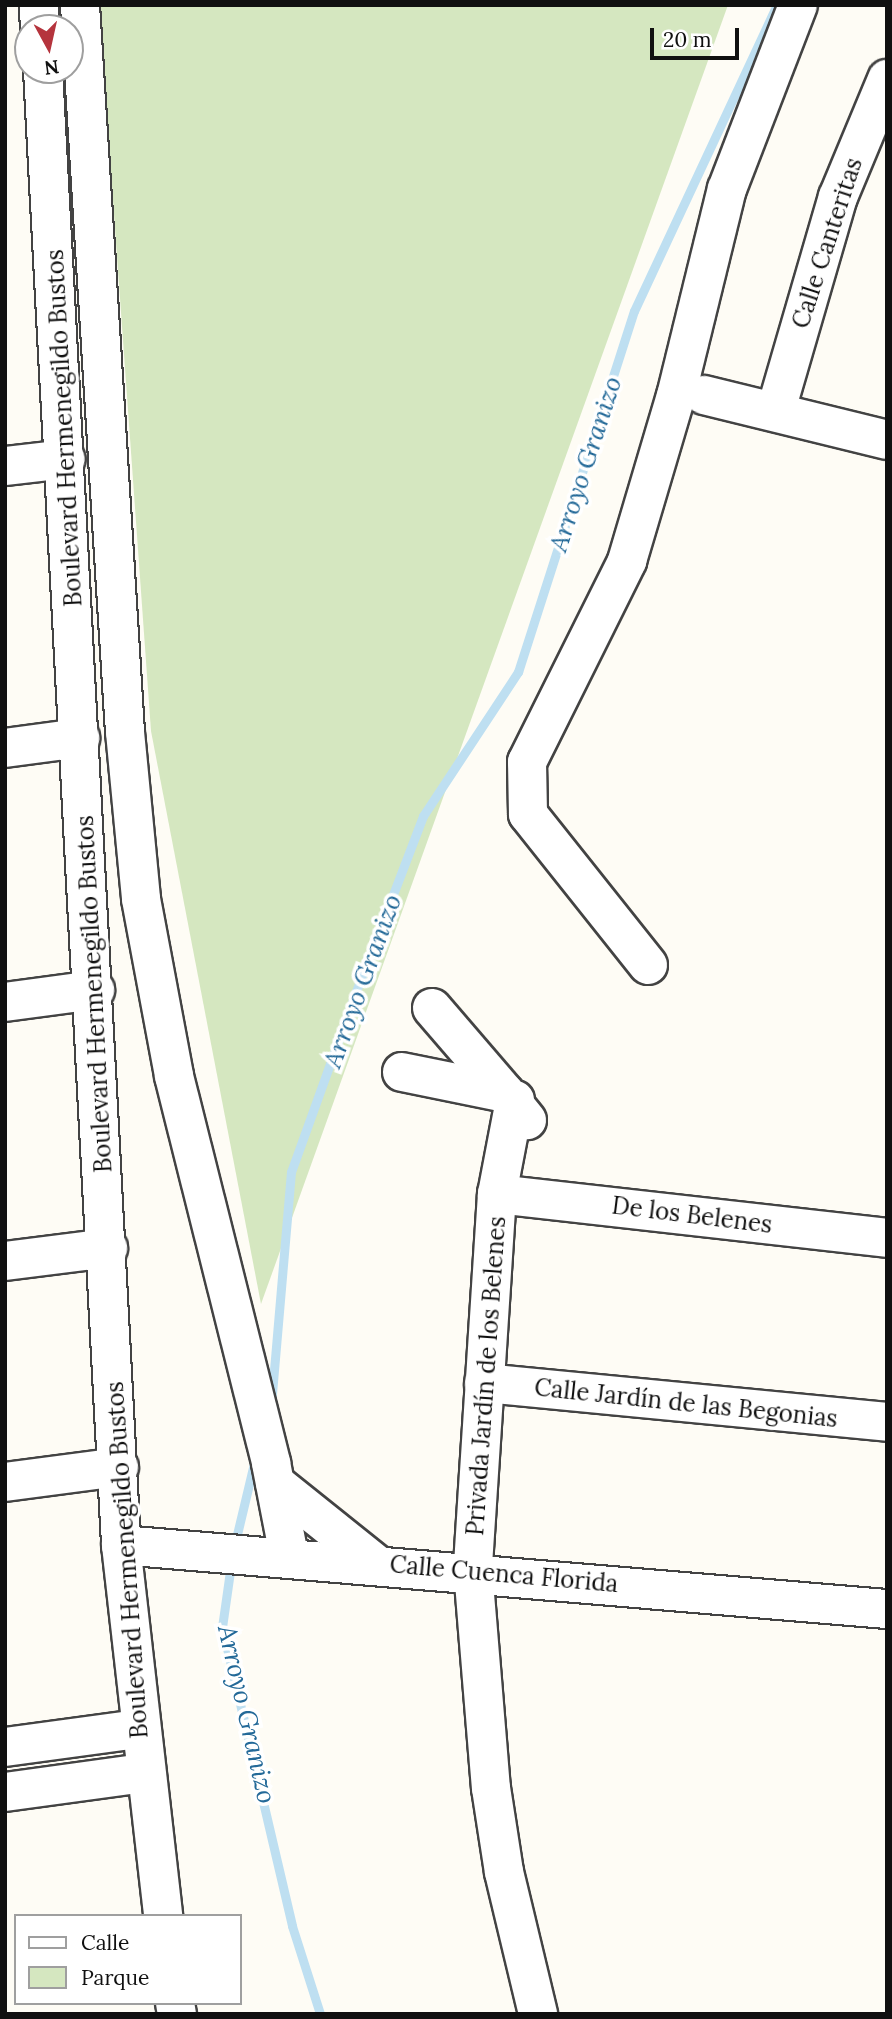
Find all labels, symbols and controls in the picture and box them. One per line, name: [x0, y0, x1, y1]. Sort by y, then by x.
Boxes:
north arrow: [14, 14, 84, 84]
scale bar: [654, 14, 743, 58]
text: 20 m: [663, 26, 712, 53]
text: N: [43, 55, 61, 81]
street label: Calle Canteritas: [786, 154, 868, 332]
street label: Boulevard Hermenegildo Bustos: [40, 249, 88, 607]
water label: Arroyo Granizo: [542, 372, 628, 556]
street label: Boulevard Hermenegildo Bustos: [70, 815, 118, 1173]
water label: Arroyo Granizo: [316, 890, 408, 1072]
street label: De los Belenes: [610, 1191, 774, 1239]
street label: Privada Jardín de los Belenes: [460, 1215, 512, 1537]
street label: Calle Jardín de las Begonias: [533, 1373, 839, 1433]
street label: Boulevard Hermenegildo Bustos: [100, 1380, 154, 1740]
street label: Calle Cuenca Florida: [389, 1550, 619, 1598]
water label: Arroyo Granizo: [211, 1622, 283, 1806]
legend: [14, 1914, 242, 2005]
text: Calle: [81, 1929, 129, 1956]
text: Parque: [81, 1964, 149, 1991]

